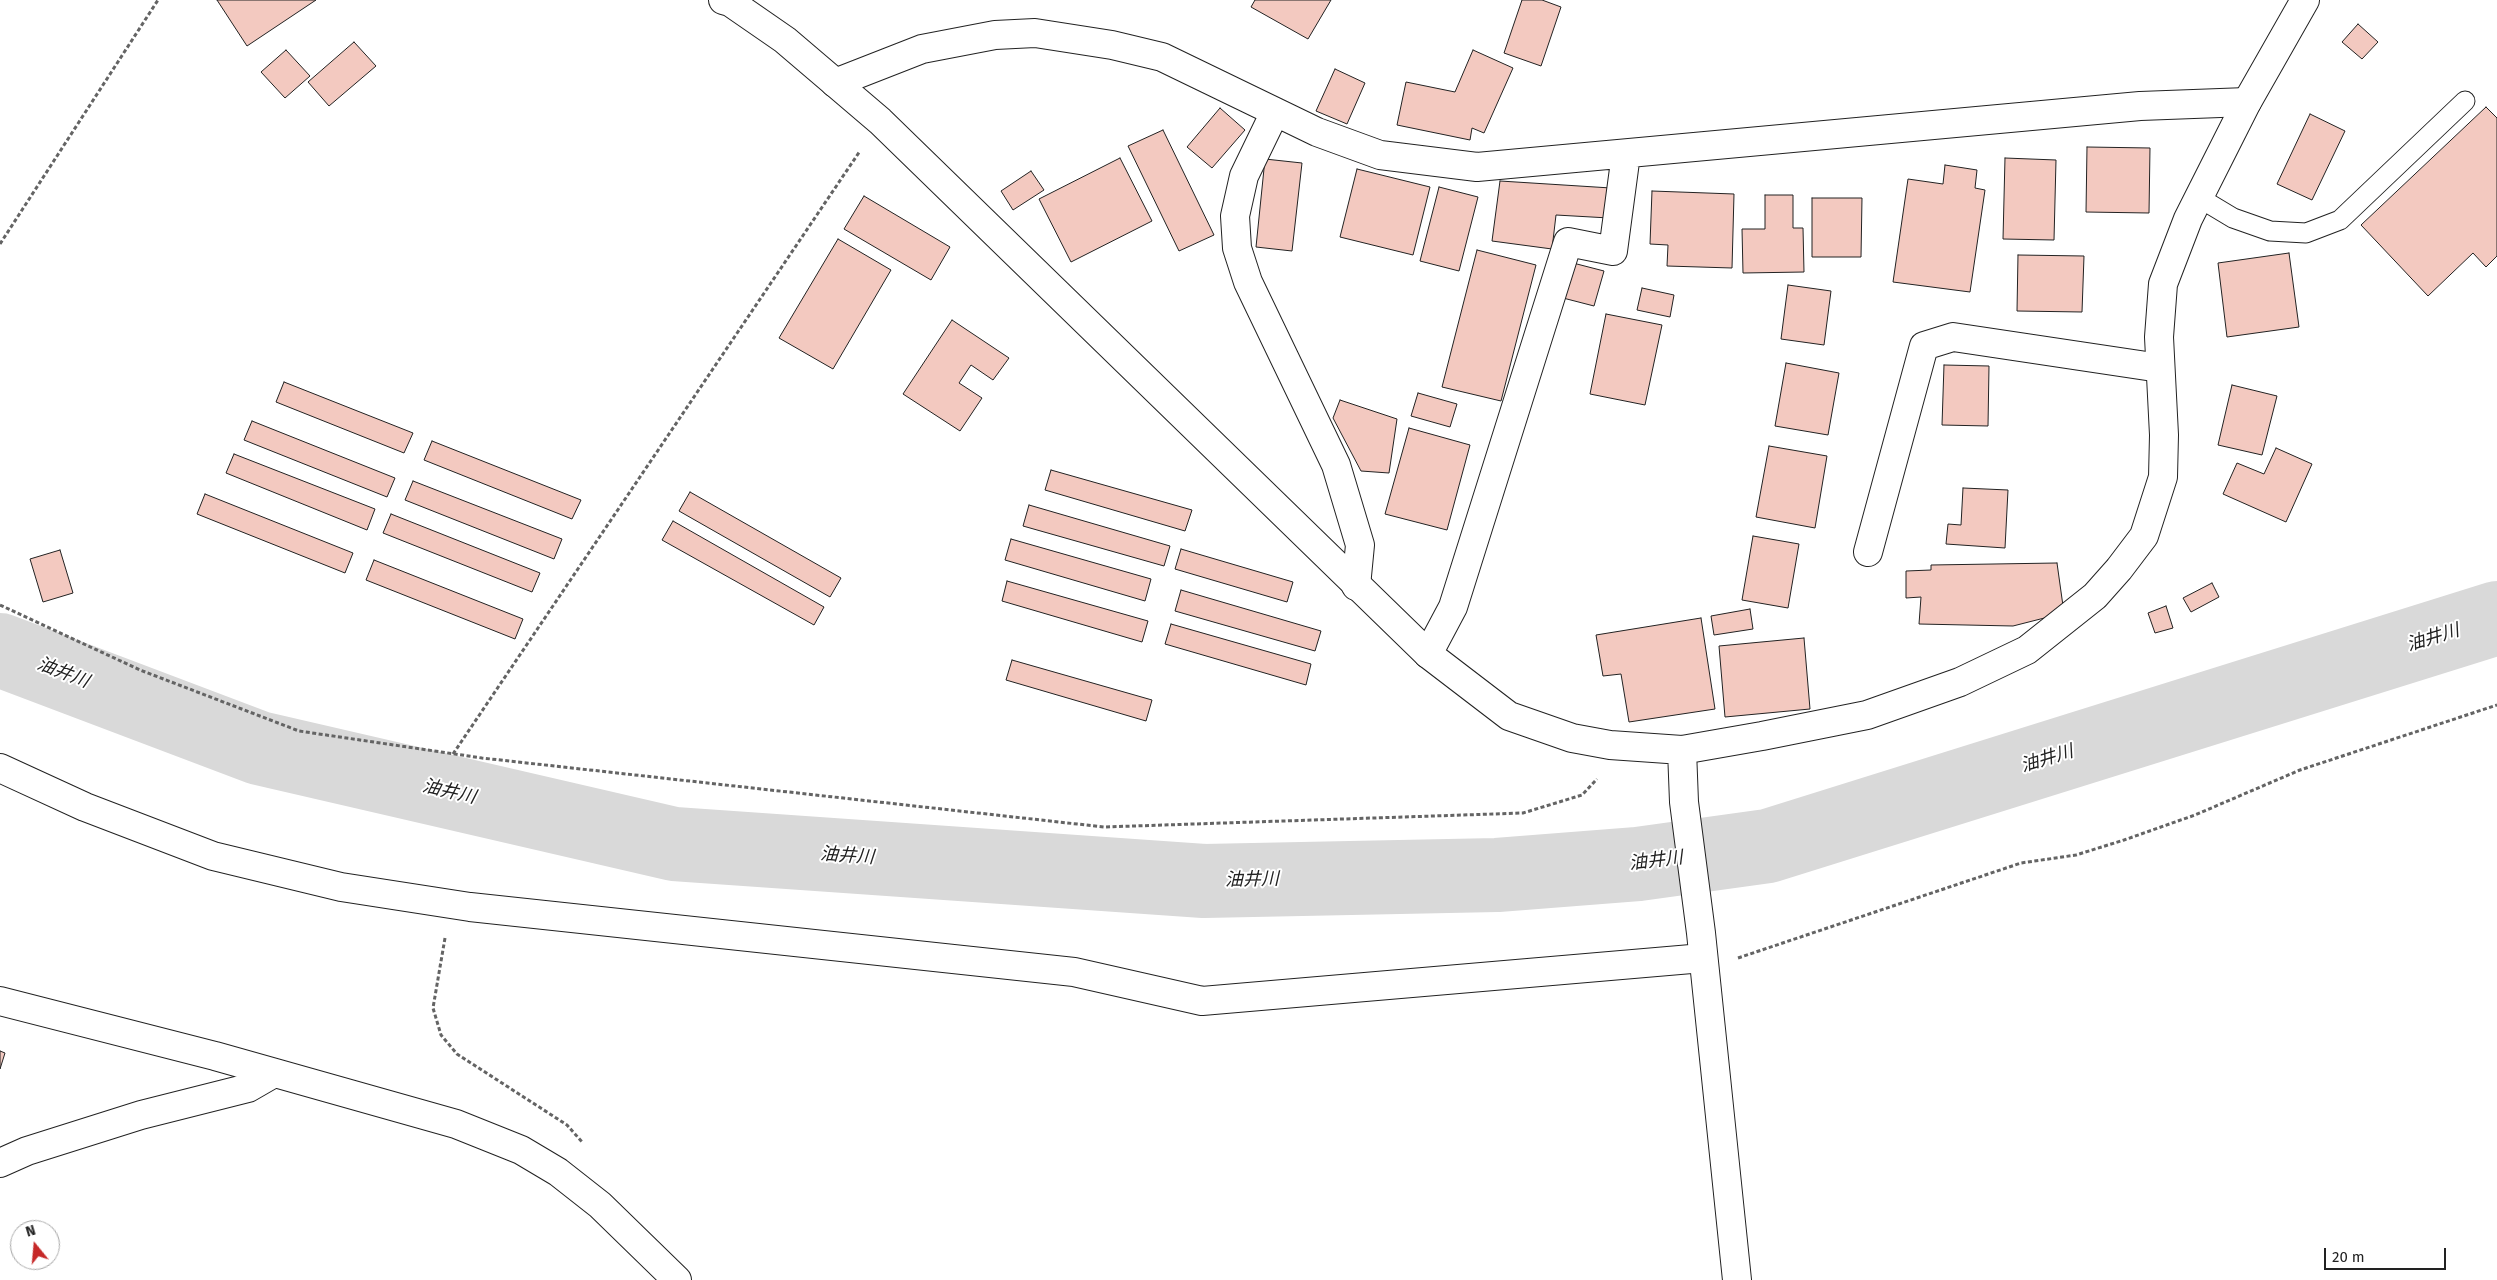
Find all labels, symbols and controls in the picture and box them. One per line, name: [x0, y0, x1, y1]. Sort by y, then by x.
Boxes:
water label: 油井川: [2404, 620, 2462, 656]
water label: 油井川: [34, 653, 92, 693]
water label: 油井川: [2018, 741, 2076, 777]
water label: 油井川: [420, 775, 478, 809]
water label: 油井川: [819, 843, 875, 869]
water label: 油井川: [1628, 847, 1684, 875]
water label: 油井川: [1225, 869, 1279, 891]
north arrow: [10, 1220, 60, 1270]
text: N: [24, 1222, 38, 1241]
scale bar: [2327, 1238, 2450, 1270]
text: 20 m: [2332, 1248, 2365, 1266]

